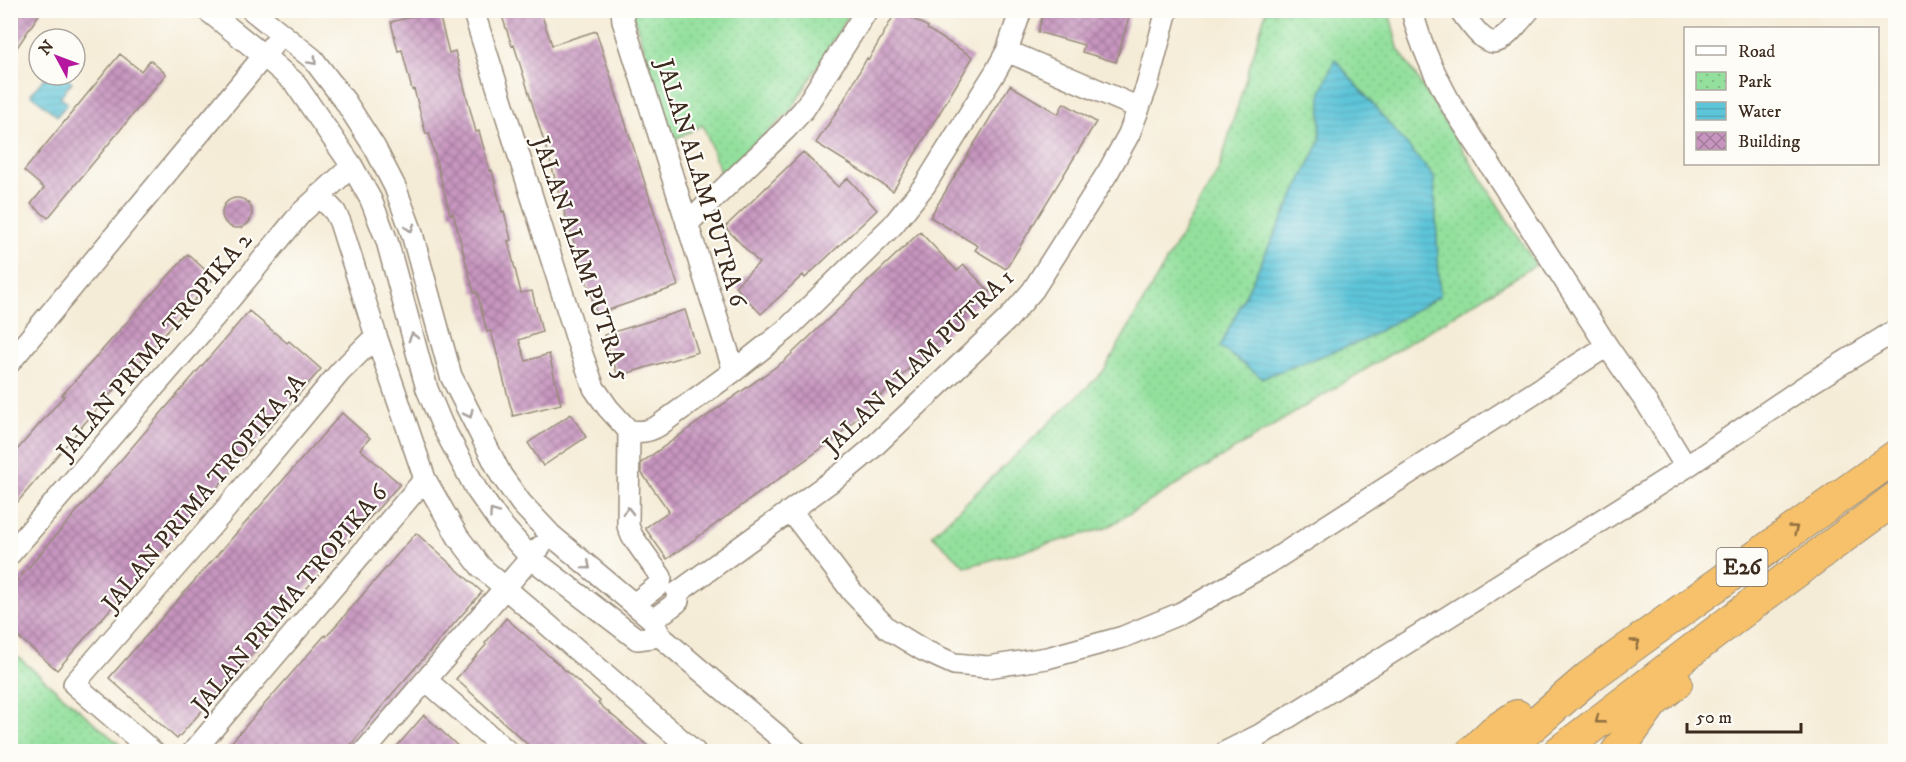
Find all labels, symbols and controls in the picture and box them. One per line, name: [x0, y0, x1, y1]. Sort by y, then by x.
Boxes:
north arrow: [27, 27, 87, 87]
legend: [1684, 27, 1879, 165]
text: N: [35, 36, 58, 59]
text: Road: [1738, 41, 1775, 63]
street label: JALAN ALAM PUTRA 6: [648, 54, 753, 312]
one-way arrow: [306, 55, 317, 65]
text: Park: [1738, 71, 1772, 93]
text: Water: [1737, 101, 1781, 123]
street label: JALAN ALAM PUTRA 5: [524, 131, 637, 385]
text: Building: [1738, 131, 1800, 153]
one-way arrow: [403, 223, 416, 233]
street label: JALAN PRIMA TROPIKA 2: [50, 226, 259, 468]
street label: JALAN ALAM PUTRA 1: [816, 263, 1021, 462]
one-way arrow: [408, 332, 420, 343]
street label: JALAN PRIMA TROPIKA 3A: [95, 368, 313, 619]
one-way arrow: [462, 407, 473, 418]
street label: JALAN PRIMA TROPIKA 6: [184, 478, 395, 721]
one-way arrow: [622, 507, 634, 516]
one-way arrow: [489, 509, 500, 520]
one-way arrow: [1787, 525, 1798, 536]
road number: E26: [1716, 548, 1768, 586]
one-way arrow: [581, 558, 592, 569]
one-way arrow: [1629, 639, 1640, 650]
scale bar: [1687, 696, 1801, 734]
text: 50 m: [1696, 707, 1732, 729]
one-way arrow: [1595, 713, 1606, 724]

